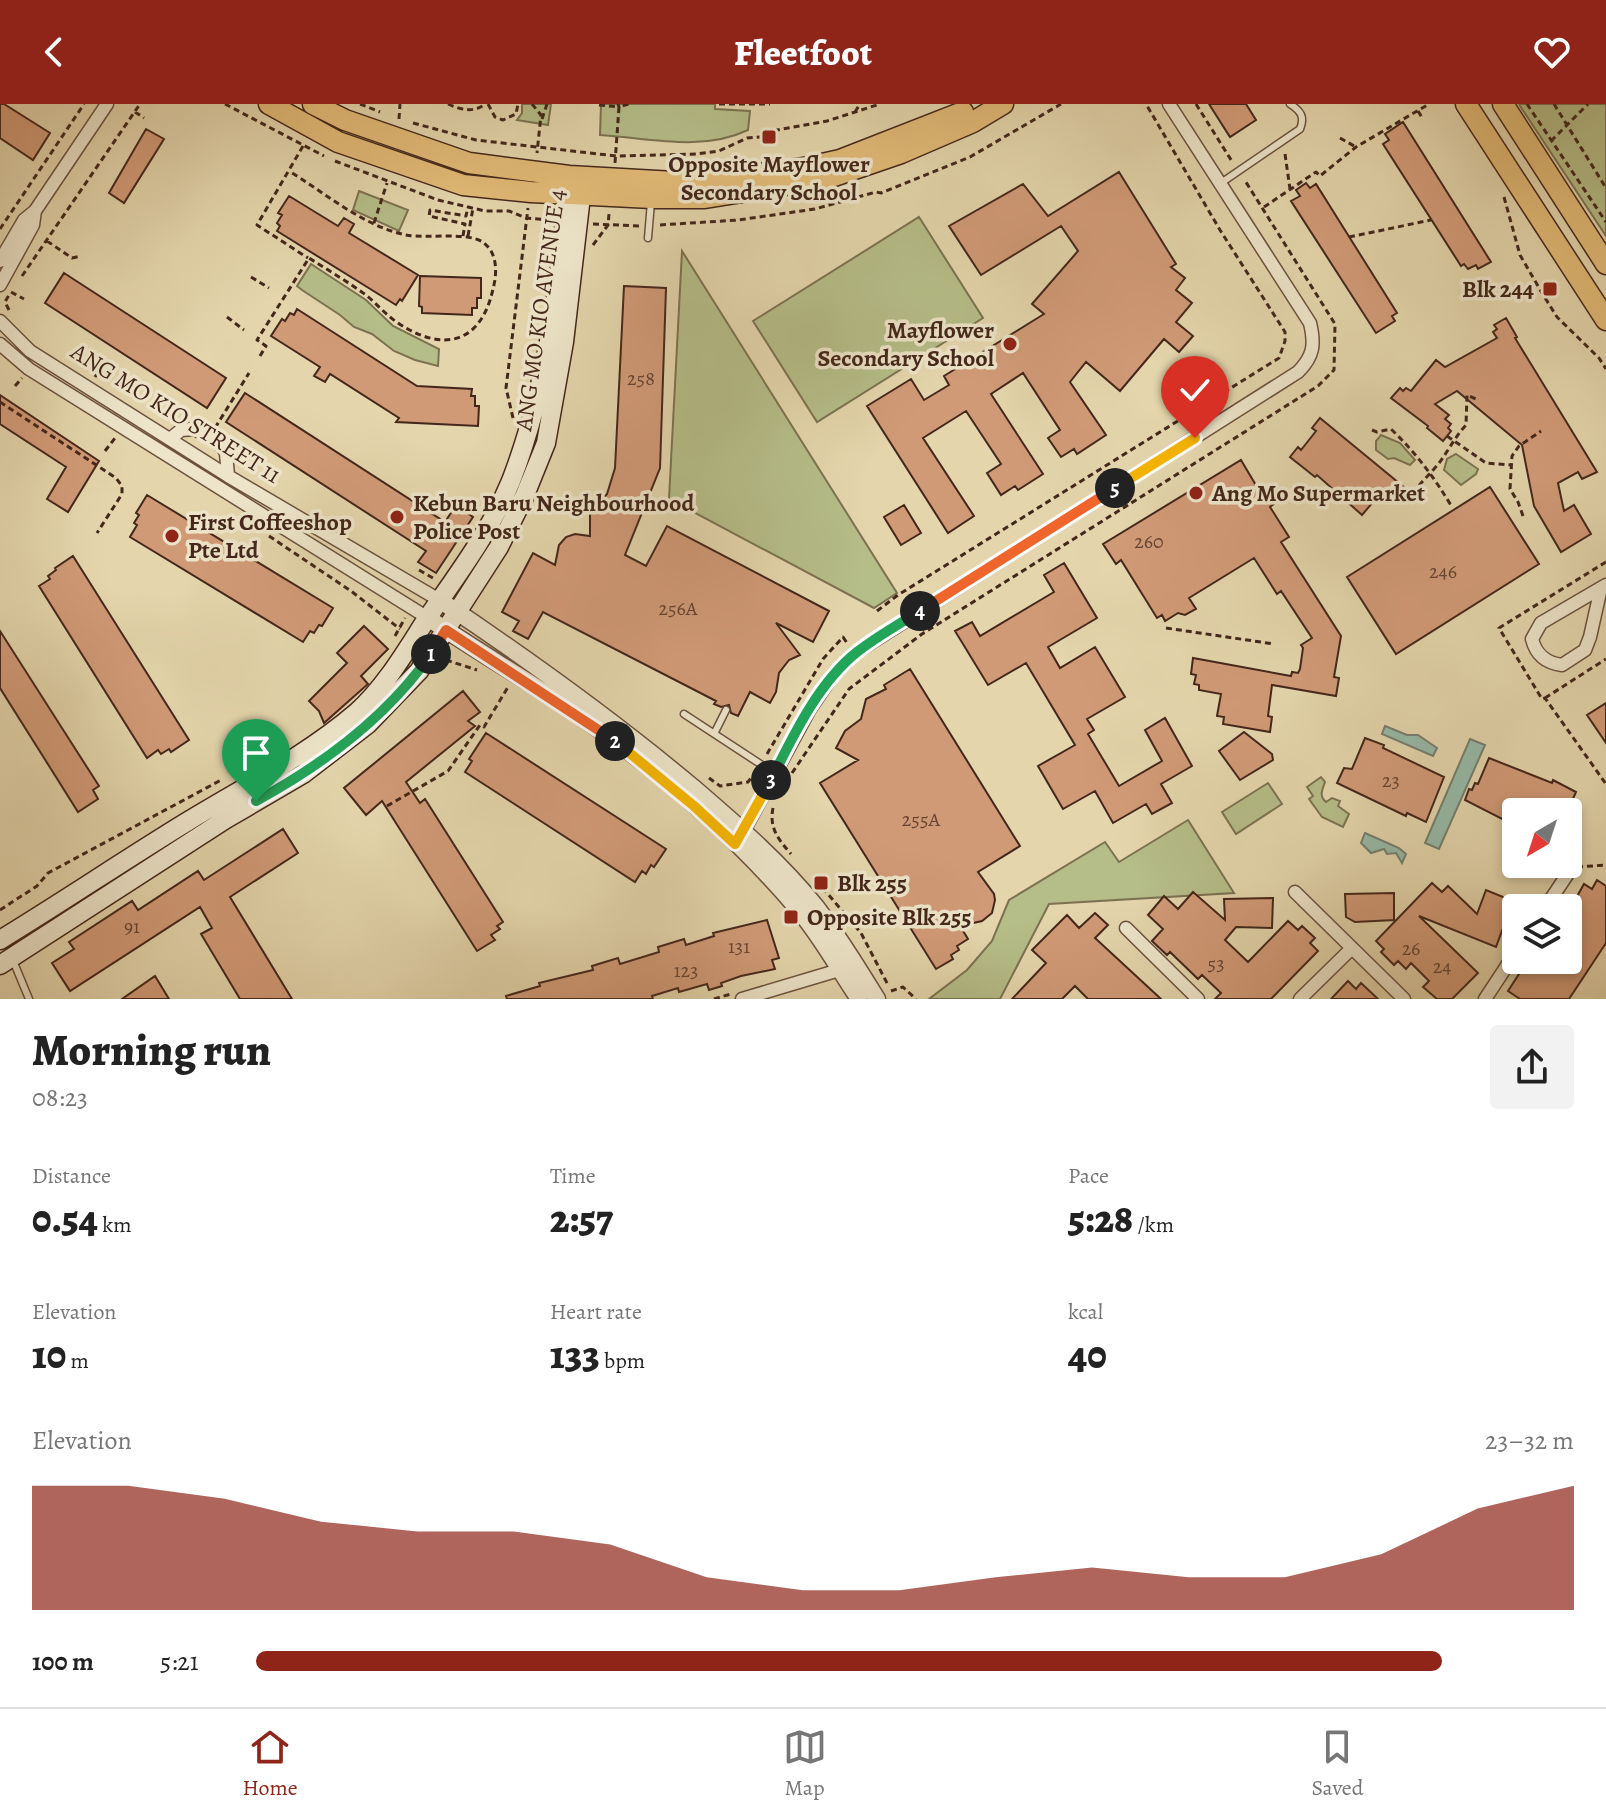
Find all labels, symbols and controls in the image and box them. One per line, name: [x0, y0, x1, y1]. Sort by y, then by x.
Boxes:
text: Fleetfoot: [734, 28, 872, 77]
icon: back: [32, 30, 76, 74]
icon: heart: [1530, 30, 1574, 74]
marker: Opposite Mayflower Secondary School: [760, 128, 778, 146]
place label: Opposite Mayflower Secondary School: [668, 148, 870, 208]
street label: ANG MO KIO AVENUE 4: [507, 187, 573, 434]
place label: Blk 244: [1462, 273, 1534, 305]
marker: Blk 244: [1541, 280, 1559, 298]
place label: Mayflower Secondary School: [818, 314, 995, 374]
street label: ANG MO KIO STREET 11: [64, 335, 287, 491]
marker: Mayflower Secondary School: [1001, 335, 1019, 353]
pin: [1161, 356, 1229, 438]
house number: 258: [627, 365, 655, 392]
icon: check: [1173, 368, 1217, 412]
pin: 5: [1095, 468, 1135, 508]
text: 5: [1110, 473, 1120, 503]
place label: Ang Mo Supermarket: [1211, 477, 1425, 509]
marker: Ang Mo Supermarket: [1187, 484, 1205, 502]
place label: Kebun Baru Neighbourhood Police Post: [413, 487, 694, 547]
place label: First Coffeeshop Pte Ltd: [188, 506, 352, 566]
marker: Kebun Baru Neighbourhood Police Post: [388, 508, 406, 526]
marker: First Coffeeshop Pte Ltd: [163, 527, 181, 545]
house number: 260: [1134, 528, 1164, 555]
house number: 246: [1429, 558, 1457, 585]
pin: 4: [900, 591, 940, 631]
house number: 256A: [658, 595, 698, 622]
text: 4: [915, 596, 925, 626]
pin: 1: [411, 634, 451, 674]
text: 1: [427, 639, 435, 669]
pin: [222, 719, 290, 801]
pin: 2: [595, 721, 635, 761]
text: 2: [610, 726, 620, 756]
icon: arrive: [234, 731, 278, 775]
pin: 3: [751, 760, 791, 800]
text: 3: [766, 765, 776, 795]
house number: 23: [1382, 767, 1400, 794]
north arrow: [1502, 798, 1582, 878]
map controls: [1502, 798, 1582, 974]
house number: 255A: [902, 806, 941, 833]
place label: Blk 255: [837, 867, 907, 899]
marker: Blk 255: [812, 874, 830, 892]
button: layers: [1502, 894, 1582, 974]
place label: Opposite Blk 255: [807, 901, 971, 933]
marker: Opposite Blk 255: [782, 908, 800, 926]
house number: 91: [124, 913, 140, 940]
house number: 131: [728, 933, 750, 960]
house number: 26: [1402, 935, 1420, 962]
house number: 53: [1208, 950, 1224, 977]
house number: 24: [1433, 953, 1451, 980]
house number: 123: [674, 957, 698, 984]
text: Morning run: [32, 1020, 271, 1080]
button: share: [1490, 1025, 1574, 1109]
text: 08:23: [32, 1080, 88, 1115]
text: Distance: [32, 1161, 111, 1191]
text: Time: [550, 1161, 596, 1191]
text: Pace: [1068, 1161, 1109, 1191]
text: 0.54: [32, 1191, 98, 1246]
text: 2:57: [550, 1191, 613, 1246]
text: 5:28: [1068, 1191, 1133, 1246]
text: km: [98, 1210, 132, 1240]
text: /km: [1133, 1210, 1174, 1240]
text: Elevation: [32, 1297, 116, 1327]
text: Heart rate: [550, 1297, 642, 1327]
text: kcal: [1068, 1297, 1103, 1327]
text: 10: [32, 1327, 66, 1382]
text: 133: [550, 1327, 600, 1382]
text: 40: [1068, 1327, 1107, 1382]
text: m: [66, 1346, 89, 1376]
text: bpm: [600, 1346, 645, 1376]
text: Elevation: [32, 1423, 132, 1458]
text: 23–32 m: [1485, 1423, 1574, 1458]
text: 100 m: [32, 1644, 94, 1679]
text: 5:21: [160, 1644, 199, 1679]
tab: Home: [242, 1725, 298, 1803]
tab: Map: [783, 1725, 827, 1803]
tab: Saved: [1311, 1725, 1364, 1803]

